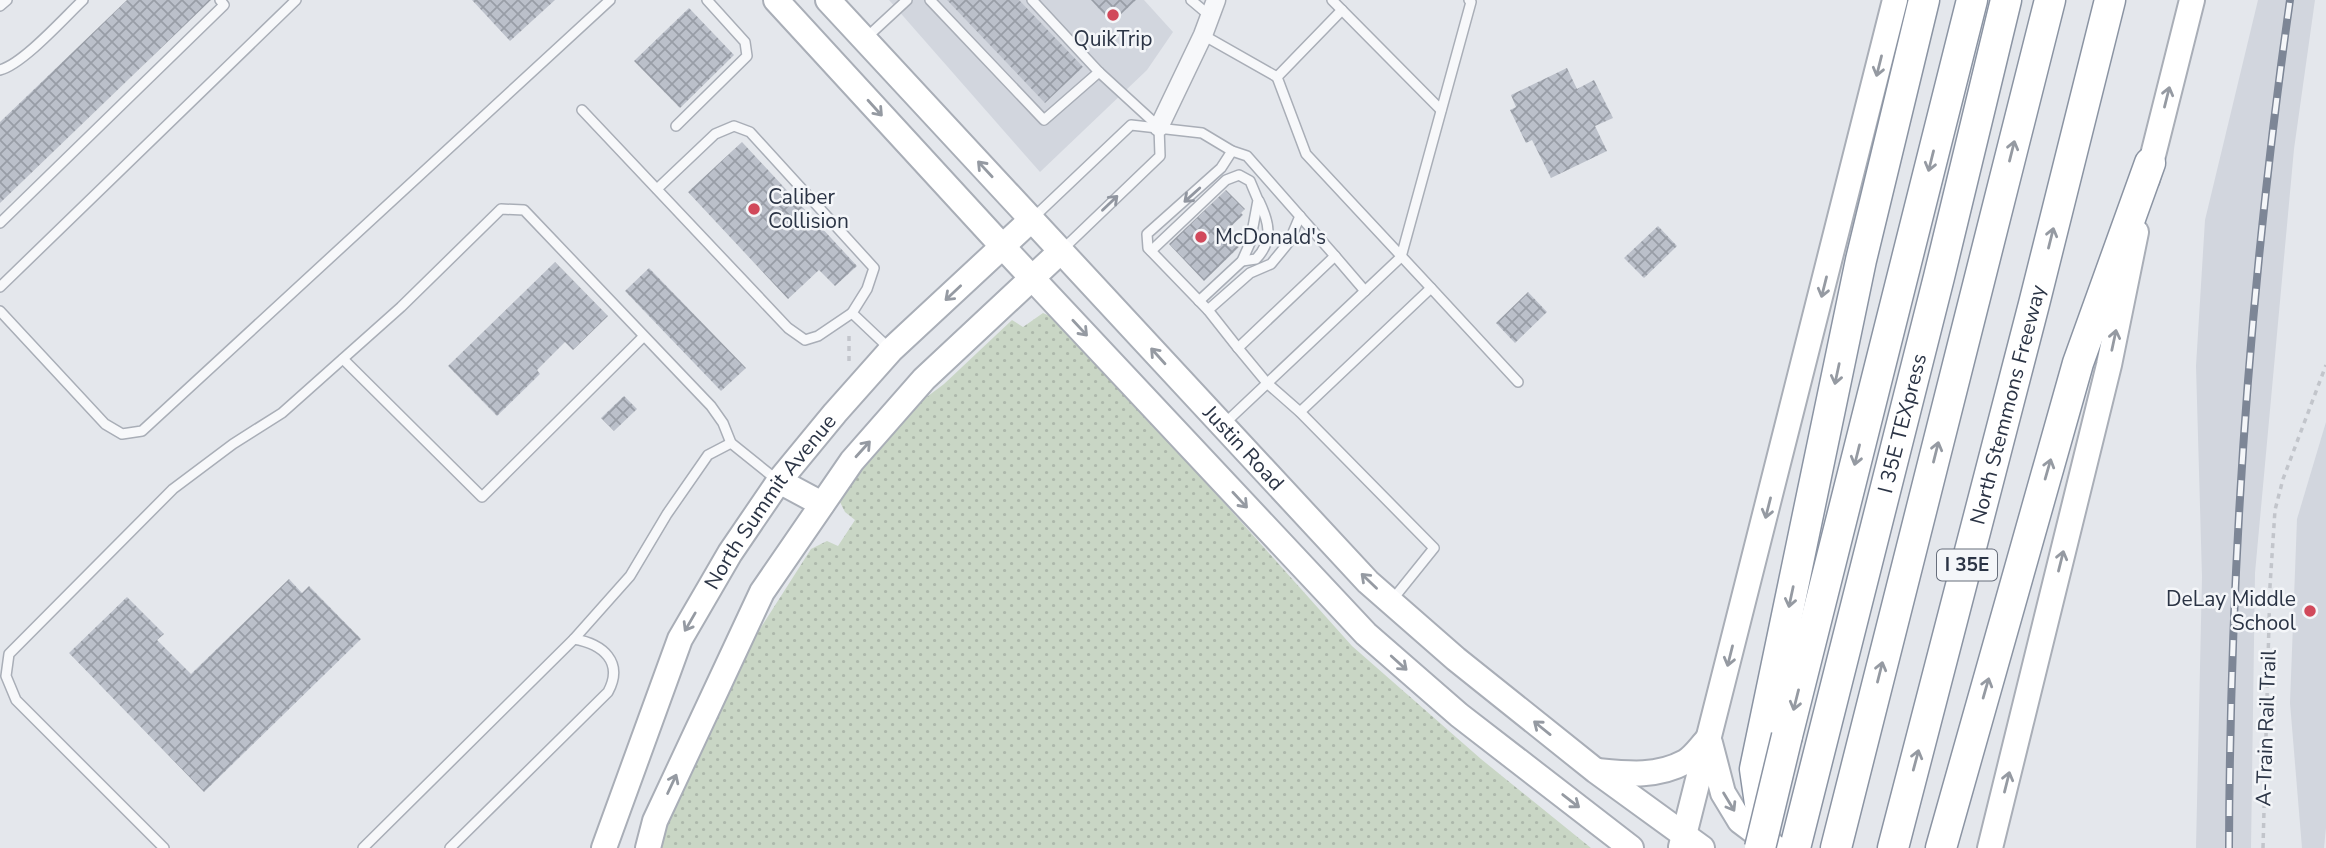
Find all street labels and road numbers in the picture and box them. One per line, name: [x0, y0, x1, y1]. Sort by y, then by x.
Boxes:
street label: North Stemmons Freeway: [1963, 282, 2052, 528]
street label: I 35E TEXpress: [1871, 350, 1933, 496]
street label: Justin Road: [1196, 398, 1290, 497]
street label: North Summit Avenue: [698, 408, 843, 594]
road number: I 35E: [1937, 550, 1997, 580]
street label: A-Train Rail Trail: [2249, 648, 2283, 807]

